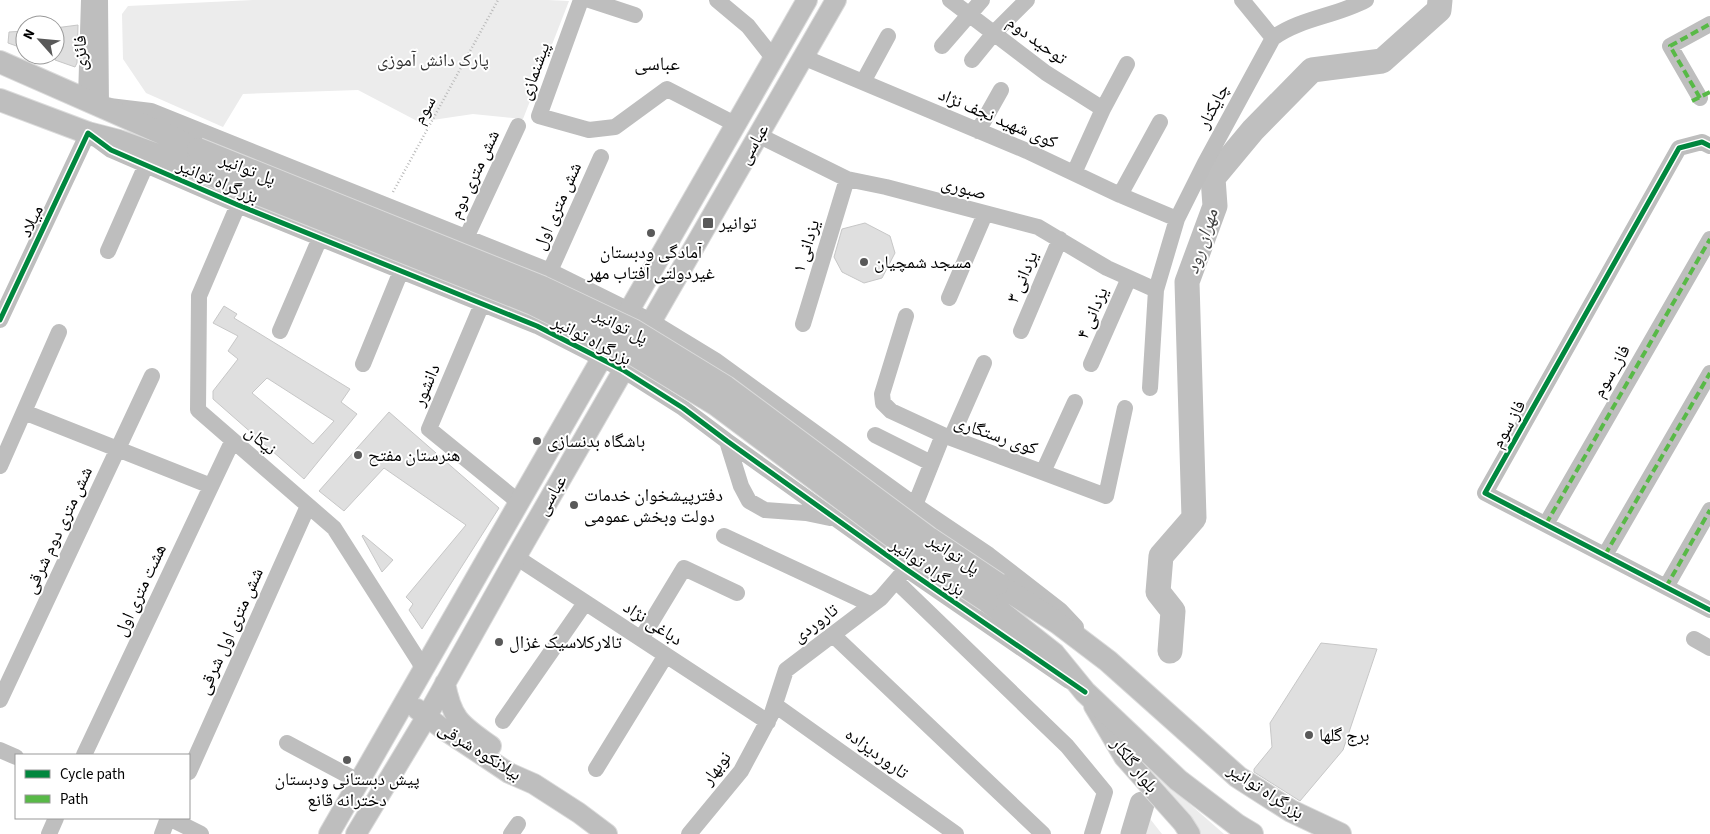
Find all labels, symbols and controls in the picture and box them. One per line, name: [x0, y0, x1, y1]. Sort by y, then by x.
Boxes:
street label: توحید دوم: [1001, 10, 1072, 71]
north arrow: [15, 15, 65, 65]
text: N: [18, 26, 40, 43]
street label: فائزی: [68, 35, 93, 71]
street label: پیشنمازی: [512, 39, 556, 104]
park label: پارک دانش آموزی: [377, 48, 489, 73]
district label: عباسی: [634, 51, 680, 78]
street label: چایکنار: [1191, 80, 1236, 134]
street label: کوی شهید نجف نژاد: [934, 82, 1062, 155]
street label: سوم: [406, 91, 442, 129]
street label: عباسى: [732, 119, 775, 169]
street label: شش متری دوم: [443, 126, 506, 223]
street label: پل توانیر: [215, 147, 279, 192]
street label: بزرگراه توانیر: [172, 153, 263, 210]
street label: شش متری اول: [527, 158, 588, 254]
street label: صبوری: [938, 170, 989, 206]
street label: میلاد: [13, 201, 50, 242]
water label: مهران رود: [1179, 205, 1226, 278]
place label: توانیر: [718, 211, 757, 236]
marker: توانیر: [701, 216, 715, 230]
street label: یزدانی ۱: [787, 217, 826, 276]
marker: آمادگی ودبستان غیردولتی آفتاب مهر: [645, 227, 657, 239]
place label: آمادگی ودبستان غیردولتی آفتاب مهر: [586, 240, 715, 286]
street label: یزدانی ۳: [1000, 247, 1045, 307]
place label: مسجد شمچیان: [874, 250, 971, 275]
marker: مسجد شمچیان: [858, 256, 870, 268]
street label: یزدانی ۴: [1070, 283, 1115, 343]
street label: پل توانیر: [588, 302, 652, 351]
street label: بزرگراه توانیر: [547, 309, 636, 372]
street label: فاز_سوم: [1586, 340, 1637, 402]
street label: دانشور: [406, 360, 447, 411]
street label: فاز سوم: [1485, 396, 1532, 453]
street label: کوی رستگاری: [951, 410, 1041, 462]
street label: نیکان: [239, 420, 282, 461]
place label: باشگاه بدنسازی: [547, 429, 645, 454]
marker: باشگاه بدنسازی: [531, 435, 543, 447]
place label: هنرستان مفتح: [368, 443, 460, 468]
marker: هنرستان مفتح: [352, 449, 364, 461]
street label: شش متری دوم شرقی: [18, 462, 99, 598]
street label: عباسى: [530, 470, 573, 520]
place label: دفترپیشخوان خدمات دولت وبخش عمومی: [584, 483, 723, 529]
marker: دفترپیشخوان خدمات دولت وبخش عمومی: [568, 499, 580, 511]
street label: پل توانیر: [922, 527, 985, 581]
street label: بزرگراه توانیر: [884, 532, 970, 603]
street label: هشت متری اول: [108, 540, 173, 641]
street label: شش متری اول شرقی: [191, 564, 270, 699]
street label: دباغی نژاد: [618, 595, 687, 652]
street label: تاروردی: [787, 598, 843, 649]
place label: تالارکلاسیک غزال: [509, 630, 622, 655]
marker: تالارکلاسیک غزال: [493, 636, 505, 648]
street label: بیلانکوه شرقی: [433, 716, 526, 787]
street label: تاروردیزاده: [840, 722, 914, 785]
place label: برج گلها: [1319, 723, 1370, 748]
marker: برج گلها: [1303, 729, 1315, 741]
street label: بلوار گلکار: [1104, 732, 1164, 798]
street label: نوبهار: [695, 746, 737, 791]
legend: [15, 754, 190, 819]
marker: پیش دبستانی ودبستان دخترانه قانع: [341, 754, 353, 766]
street label: بزرگراه توانیر: [1222, 757, 1309, 826]
text: Cycle path: [60, 764, 125, 785]
place label: پیش دبستانی ودبستان دخترانه قانع: [274, 767, 420, 813]
text: Path: [60, 789, 88, 810]

